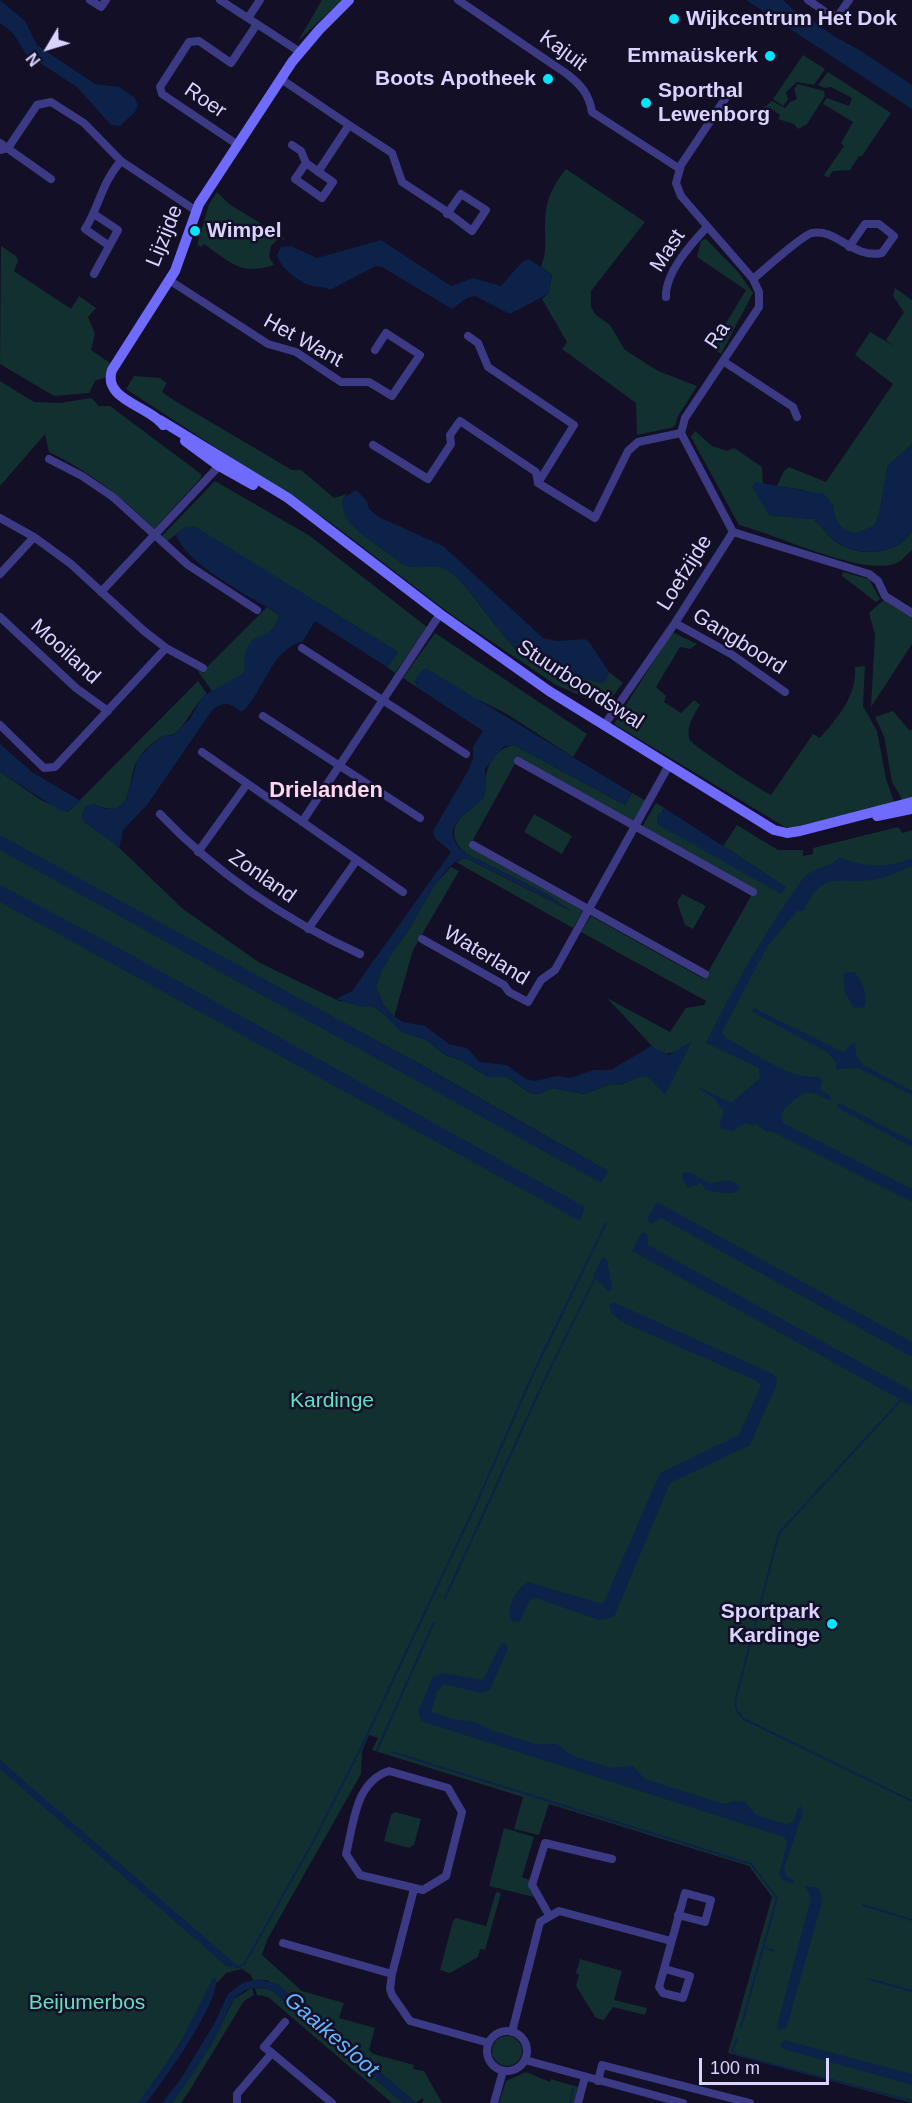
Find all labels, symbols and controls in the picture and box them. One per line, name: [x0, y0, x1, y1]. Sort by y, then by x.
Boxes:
place label: Wijkcentrum Het Dok: [686, 6, 897, 32]
marker: Wijkcentrum Het Dok: [667, 12, 681, 26]
north arrow: [18, 18, 78, 78]
street label: Kajuit: [534, 25, 592, 77]
place label: Emmaüskerk: [627, 43, 758, 69]
marker: Emmaüskerk: [763, 49, 777, 63]
text: N: [23, 50, 44, 69]
place label: Boots Apotheek: [375, 66, 536, 92]
marker: Boots Apotheek: [541, 72, 555, 86]
street label: Roer: [179, 78, 231, 124]
place label: Sporthal Lewenborg: [658, 78, 770, 128]
marker: Sporthal Lewenborg: [639, 96, 653, 110]
street label: Lijzijde: [141, 202, 189, 270]
place label: Wimpel: [207, 218, 281, 244]
marker: Wimpel: [188, 224, 202, 238]
street label: Mast: [645, 225, 691, 277]
street label: Het Want: [259, 309, 347, 373]
street label: Ra: [700, 318, 736, 354]
street label: Loefzijde: [652, 531, 718, 615]
street label: Gangboord: [688, 603, 790, 681]
street label: Mooiland: [25, 614, 105, 690]
street label: Stuurboordswal: [512, 635, 648, 735]
district label: Drielanden: [269, 778, 383, 804]
street label: Zonland: [224, 845, 300, 909]
street label: Waterland: [439, 921, 533, 991]
park label: Kardinge: [290, 1388, 374, 1414]
place label: Sportpark Kardinge: [721, 1599, 820, 1649]
marker: Sportpark Kardinge: [825, 1617, 839, 1631]
water label: Gaaikesloot: [279, 1987, 383, 2083]
park label: Beijumerbos: [29, 1990, 145, 2016]
scale bar: [702, 2046, 832, 2084]
text: 100 m: [710, 2058, 760, 2078]

